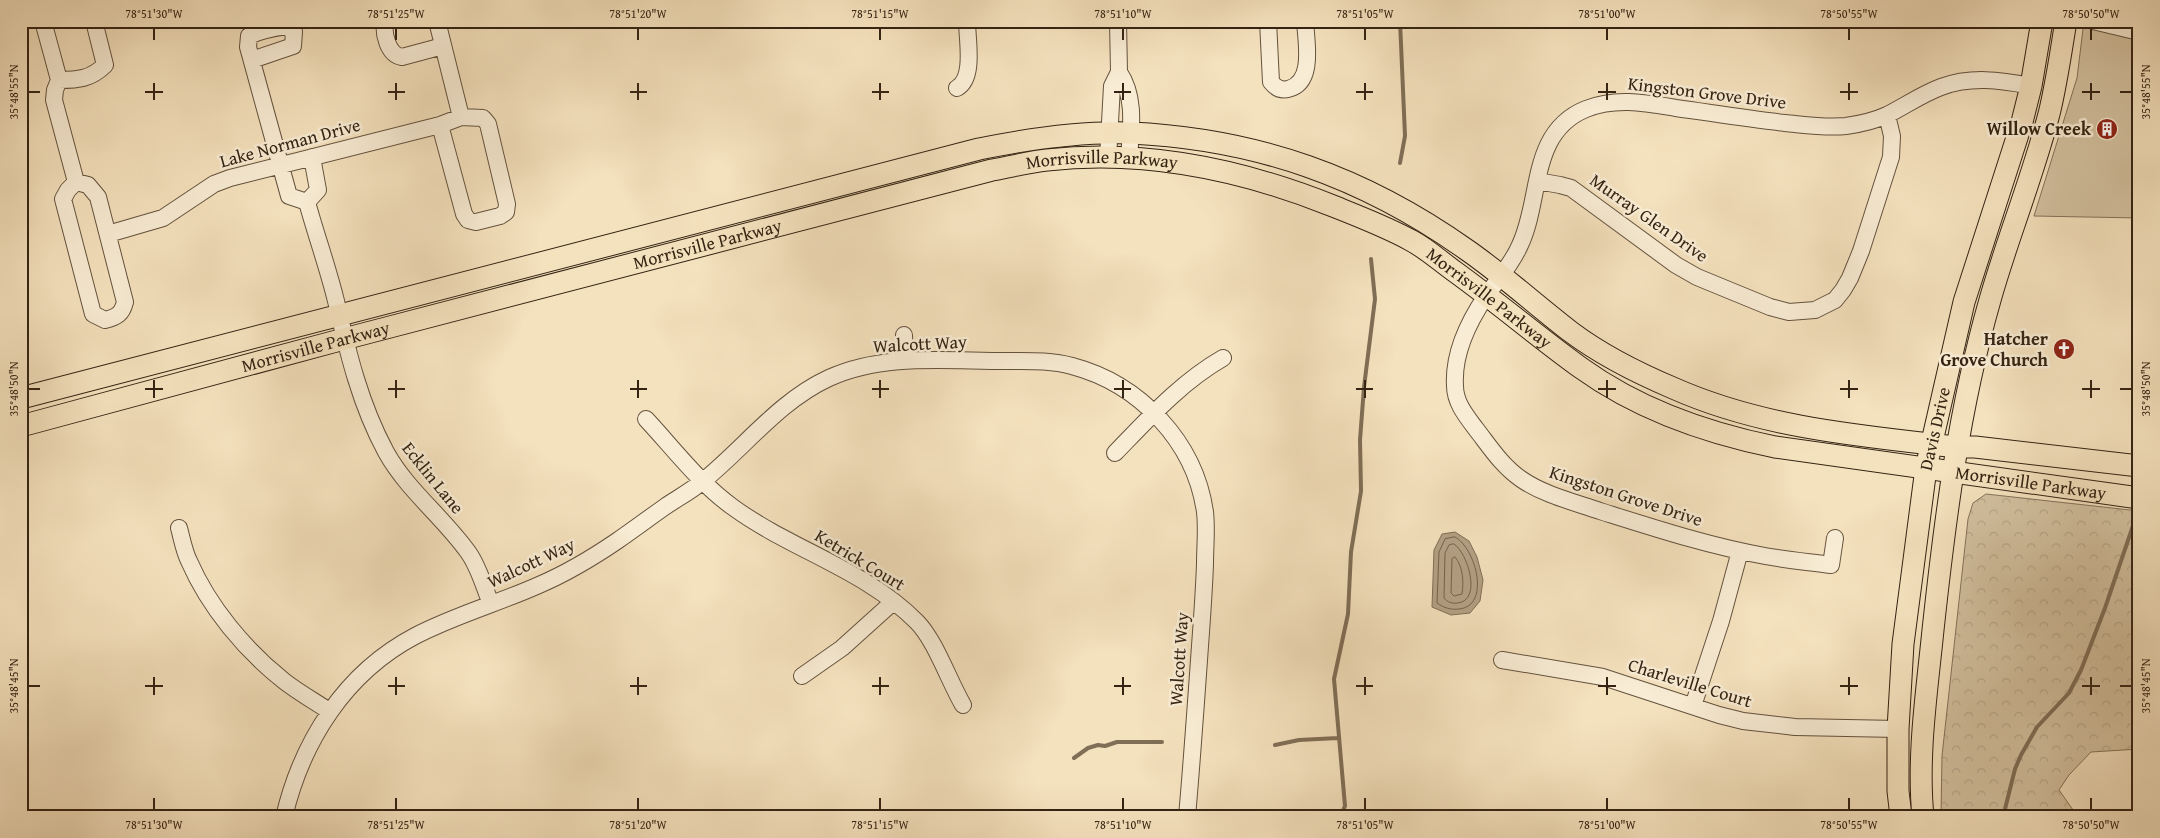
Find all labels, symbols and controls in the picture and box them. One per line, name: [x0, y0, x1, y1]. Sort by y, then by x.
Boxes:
text: 78°51'30"W: [125, 5, 184, 22]
text: 78°51'25"W: [367, 5, 426, 22]
text: 78°51'20"W: [609, 5, 668, 22]
text: 78°51'15"W: [851, 5, 910, 22]
text: 78°51'10"W: [1094, 5, 1153, 22]
text: 78°51'05"W: [1336, 5, 1395, 22]
text: 78°51'00"W: [1578, 5, 1637, 22]
text: 78°50'55"W: [1820, 5, 1879, 22]
text: 78°50'50"W: [2062, 5, 2121, 22]
text: 35°48'55"N: [5, 64, 22, 120]
text: 35°48'55"N: [2137, 64, 2154, 120]
street label: Kingston Grove Drive: [1626, 69, 1788, 116]
street label: Lake Norman Drive: [217, 111, 363, 174]
place label: Willow Creek: [1987, 115, 2092, 142]
building icon: Willow Creek: [2095, 117, 2119, 141]
street label: Morrisville Parkway: [1024, 143, 1180, 176]
street label: Murray Glen Drive: [1585, 167, 1714, 269]
street label: Morrisville Parkway: [630, 211, 784, 276]
street label: Morrisville Parkway: [1421, 240, 1558, 355]
street label: Morrisville Parkway: [238, 314, 392, 379]
place label: Hatcher Grove Church: [1940, 325, 2049, 373]
street label: Walcott Way: [872, 328, 968, 359]
church icon: Hatcher Grove Church: [2052, 337, 2076, 361]
text: 35°48'50"N: [5, 361, 22, 417]
text: 35°48'50"N: [2137, 361, 2154, 417]
street label: Davis Drive: [1912, 384, 1957, 473]
street label: Ecklin Lane: [396, 436, 471, 520]
street label: Kingston Grove Drive: [1546, 458, 1706, 533]
street label: Morrisville Parkway: [1954, 458, 2108, 506]
street label: Ketrick Court: [810, 522, 911, 598]
street label: Walcott Way: [482, 530, 579, 595]
street label: Walcott Way: [1162, 611, 1195, 707]
street label: Charleville Court: [1625, 651, 1756, 714]
text: 35°48'45"N: [5, 658, 22, 714]
text: 35°48'45"N: [2137, 658, 2154, 714]
text: 78°51'30"W: [125, 816, 184, 833]
text: 78°51'25"W: [367, 816, 426, 833]
text: 78°51'20"W: [609, 816, 668, 833]
text: 78°51'15"W: [851, 816, 910, 833]
text: 78°51'10"W: [1094, 816, 1153, 833]
text: 78°51'05"W: [1336, 816, 1395, 833]
text: 78°51'00"W: [1578, 816, 1637, 833]
text: 78°50'55"W: [1820, 816, 1879, 833]
text: 78°50'50"W: [2062, 816, 2121, 833]

